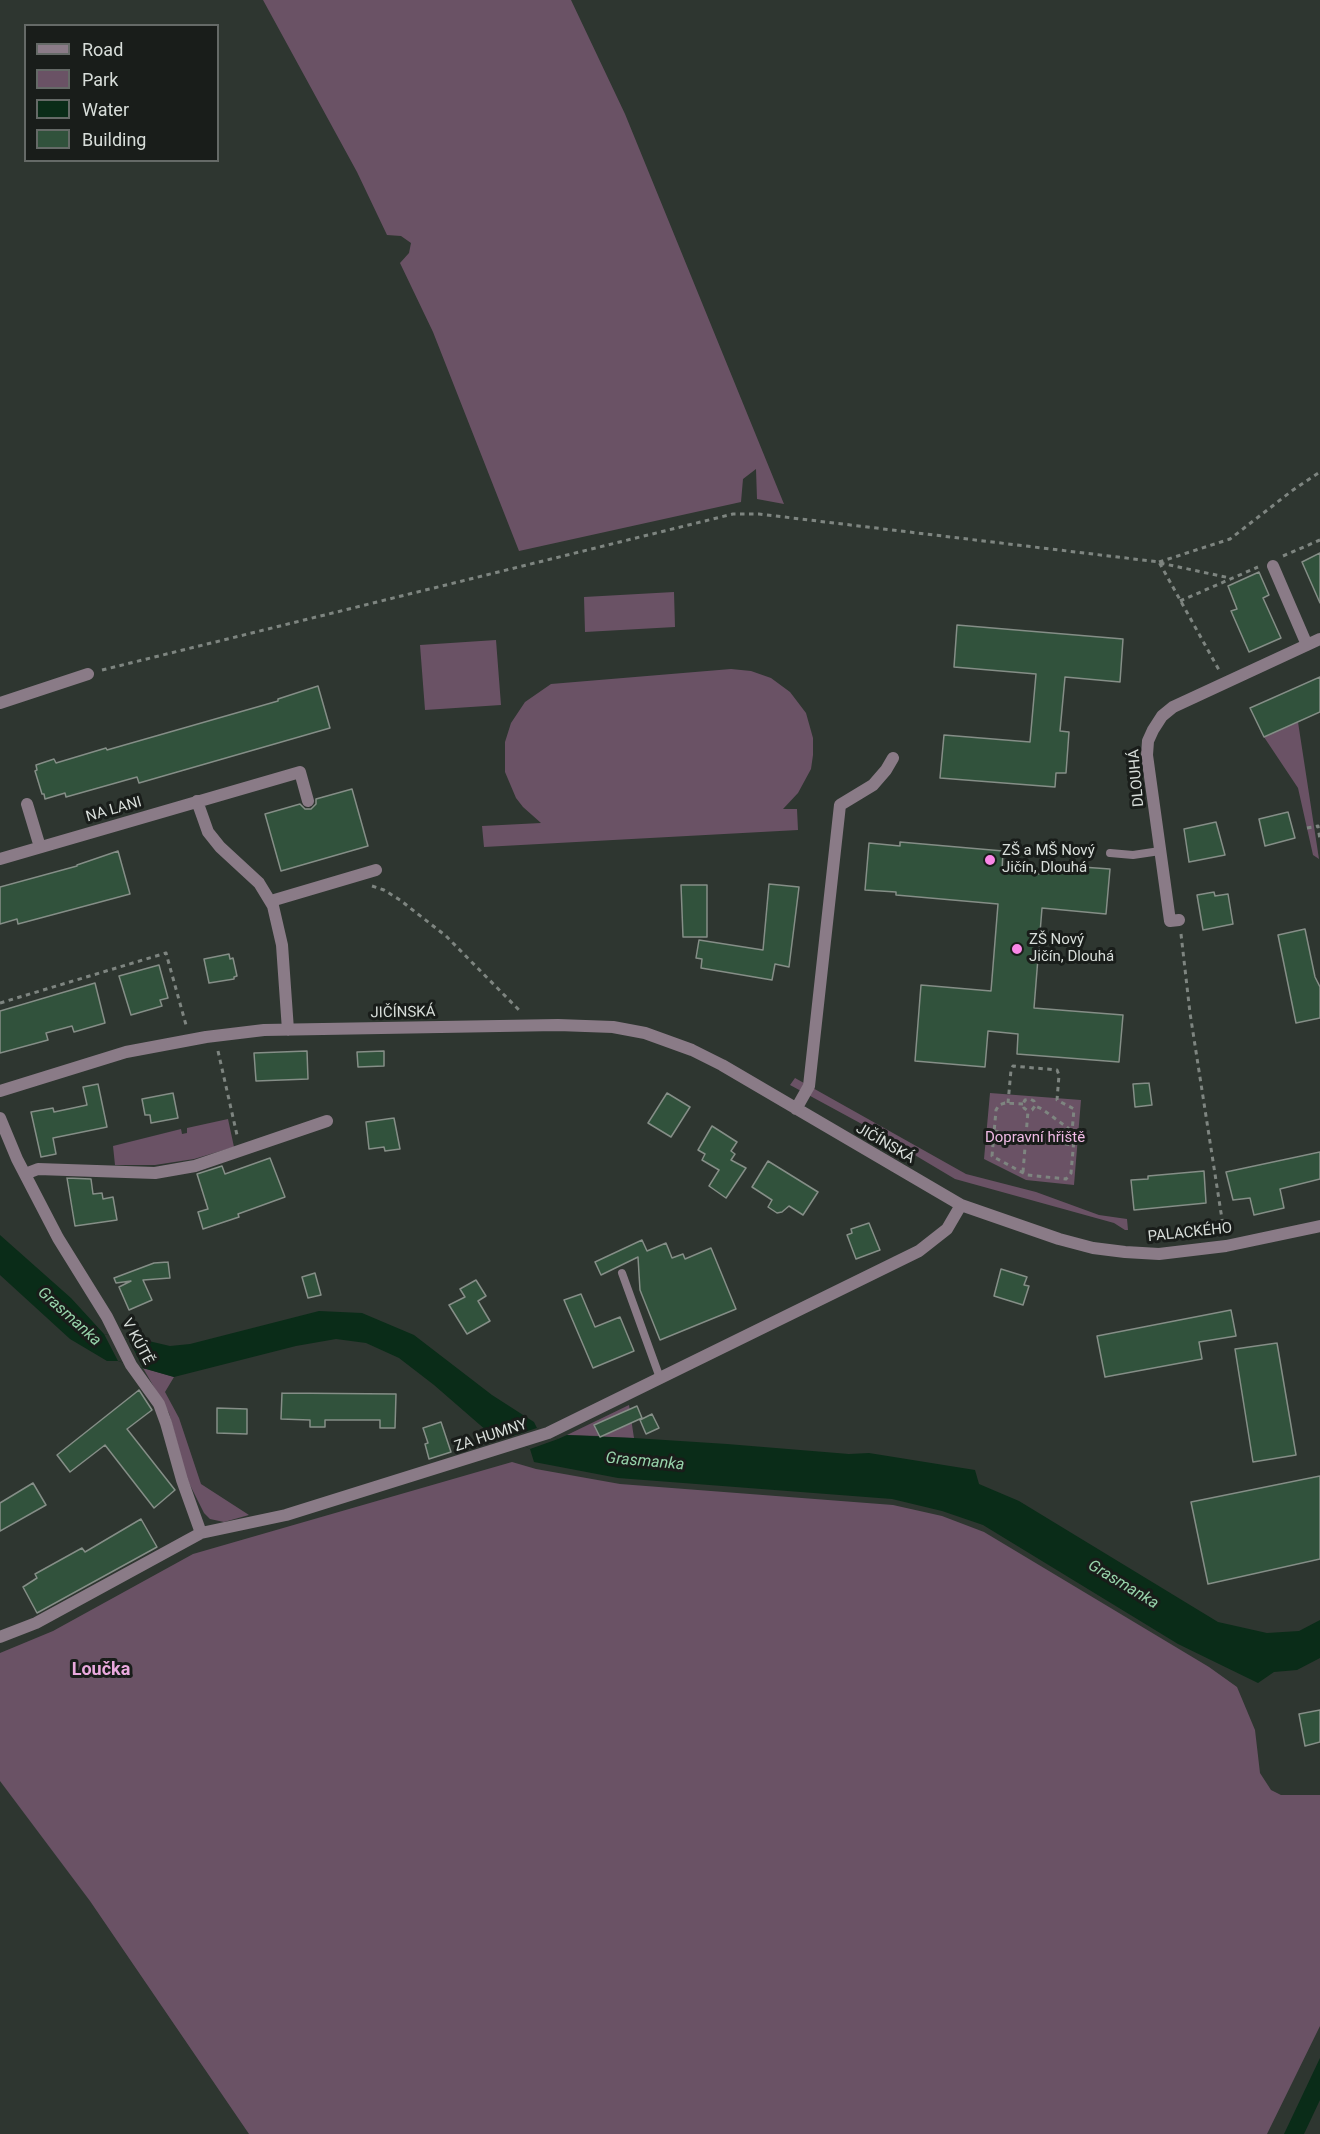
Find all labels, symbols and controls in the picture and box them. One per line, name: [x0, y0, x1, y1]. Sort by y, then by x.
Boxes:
legend: [24, 24, 219, 162]
text: Road: [82, 39, 123, 60]
text: Park: [82, 69, 118, 90]
text: Water: [82, 99, 129, 120]
text: Building: [82, 129, 146, 150]
street label: DLOUHÁ: [1126, 748, 1148, 808]
street label: NA LANI: [84, 793, 144, 827]
place label: ZŠ a MŠ Nový Jičín, Dlouhá: [1002, 842, 1095, 877]
marker: ZŠ a MŠ Nový Jičín, Dlouhá: [983, 853, 997, 867]
place label: ZŠ Nový Jičín, Dlouhá: [1029, 931, 1114, 966]
marker: ZŠ Nový Jičín, Dlouhá: [1010, 942, 1024, 956]
street label: JIČÍNSKÁ: [370, 1003, 436, 1023]
street label: JIČÍNSKÁ: [852, 1120, 918, 1168]
park label: Dopravní hřiště: [985, 1129, 1085, 1147]
street label: PALACKÉHO: [1147, 1220, 1233, 1246]
water label: Grasmanka: [33, 1283, 105, 1351]
street label: V KÚTĚ: [117, 1316, 157, 1368]
street label: ZA HUMNY: [452, 1416, 530, 1456]
water label: Grasmanka: [605, 1449, 685, 1475]
water label: Grasmanka: [1084, 1556, 1162, 1614]
district label: Loučka: [72, 1659, 130, 1681]

